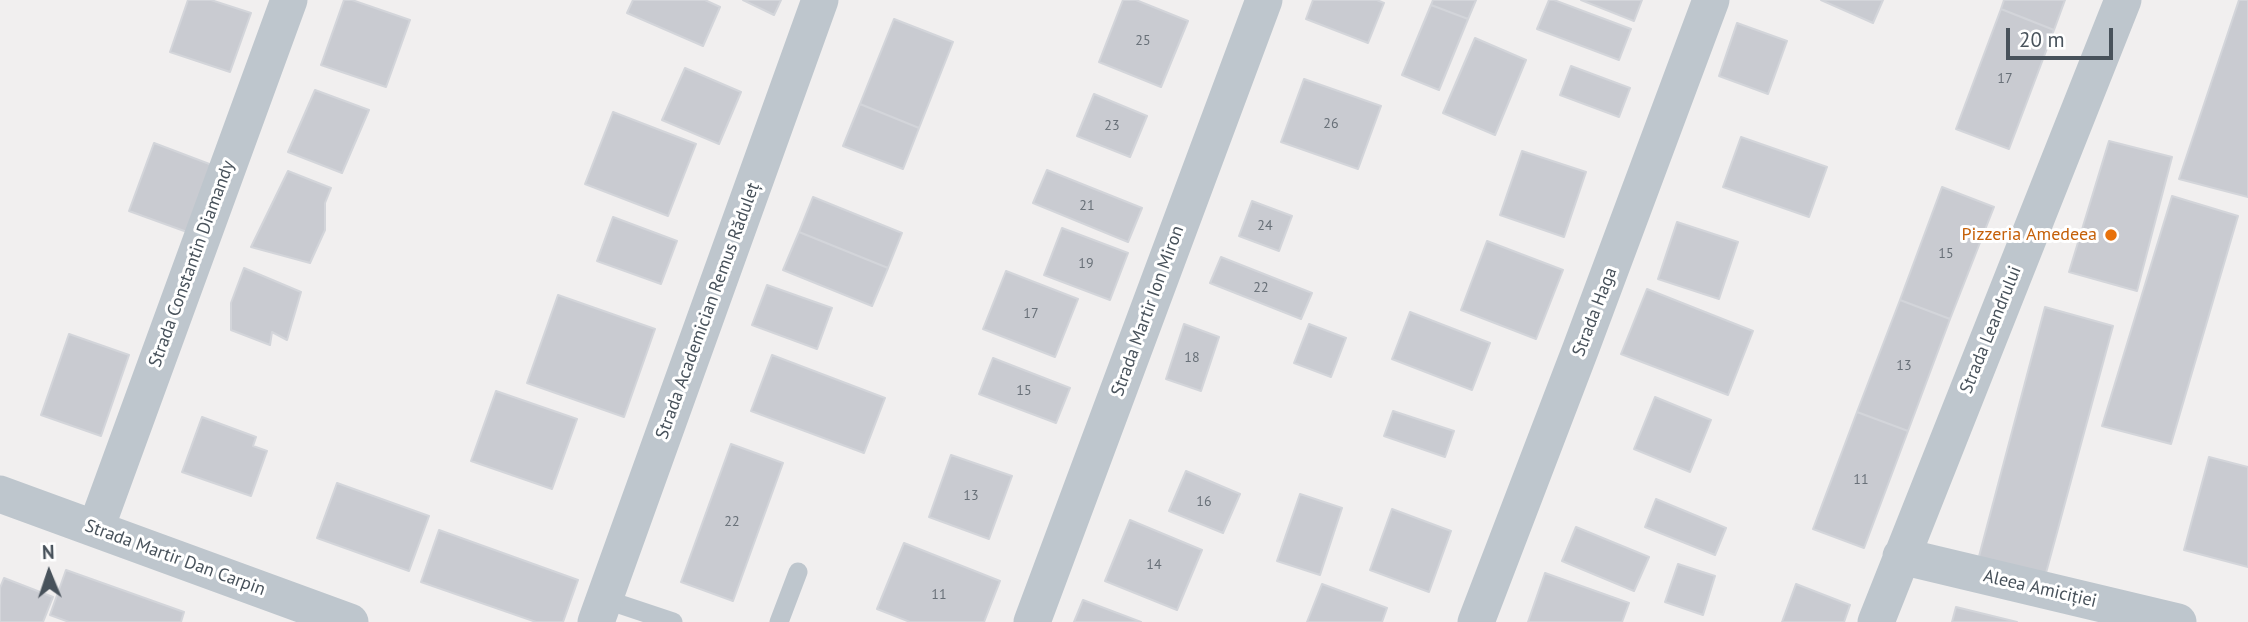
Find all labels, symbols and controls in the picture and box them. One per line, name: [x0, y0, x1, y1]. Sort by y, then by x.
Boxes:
scale bar: [2010, 14, 2117, 58]
text: 20 m: [2019, 26, 2065, 53]
house number: 25: [1135, 33, 1151, 49]
house number: 17: [1997, 71, 2013, 87]
house number: 26: [1323, 116, 1339, 132]
house number: 23: [1104, 118, 1120, 134]
street label: Strada Constantin Diamandy: [145, 158, 239, 370]
street label: Strada Academician Remus Răduleț: [651, 180, 765, 442]
house number: 21: [1079, 198, 1095, 214]
house number: 24: [1257, 218, 1273, 234]
street label: Strada Martir Ion Miron: [1107, 223, 1189, 399]
place label: Pizzeria Amedeea: [1961, 224, 2097, 246]
marker: Pizzeria Amedeea: [2103, 227, 2119, 243]
house number: 15: [1938, 246, 1954, 262]
house number: 19: [1078, 256, 1094, 272]
street label: Strada Leandrului: [1956, 263, 2026, 397]
street label: Strada Haga: [1568, 264, 1622, 360]
house number: 22: [1253, 280, 1269, 296]
house number: 17: [1023, 306, 1039, 322]
house number: 18: [1184, 350, 1200, 366]
house number: 13: [1896, 358, 1912, 374]
house number: 15: [1016, 383, 1032, 399]
house number: 11: [1853, 472, 1869, 488]
house number: 13: [963, 488, 979, 504]
house number: 16: [1196, 494, 1212, 510]
house number: 22: [724, 514, 740, 530]
street label: Strada Martir Dan Carpin: [82, 515, 268, 601]
north arrow: [14, 538, 84, 608]
text: N: [42, 540, 55, 564]
house number: 14: [1146, 557, 1162, 573]
street label: Aleea Amiciției: [1981, 565, 2099, 613]
house number: 11: [931, 587, 947, 603]

